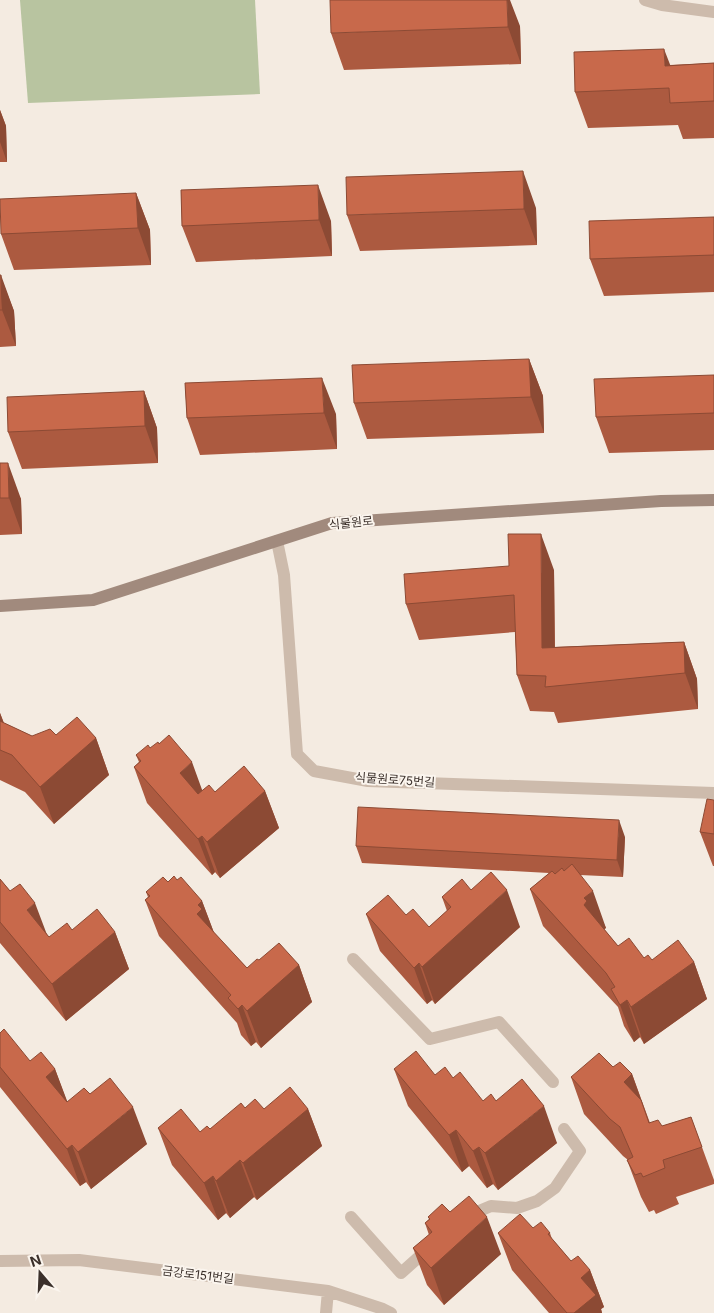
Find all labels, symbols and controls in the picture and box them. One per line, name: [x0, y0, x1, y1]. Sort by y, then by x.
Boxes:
street label: 식물원로: [328, 513, 374, 532]
street label: 식물원로75번길: [355, 769, 436, 790]
north arrow: [15, 1248, 65, 1298]
text: N: [28, 1250, 43, 1270]
street label: 금강로151번길: [161, 1263, 235, 1286]

